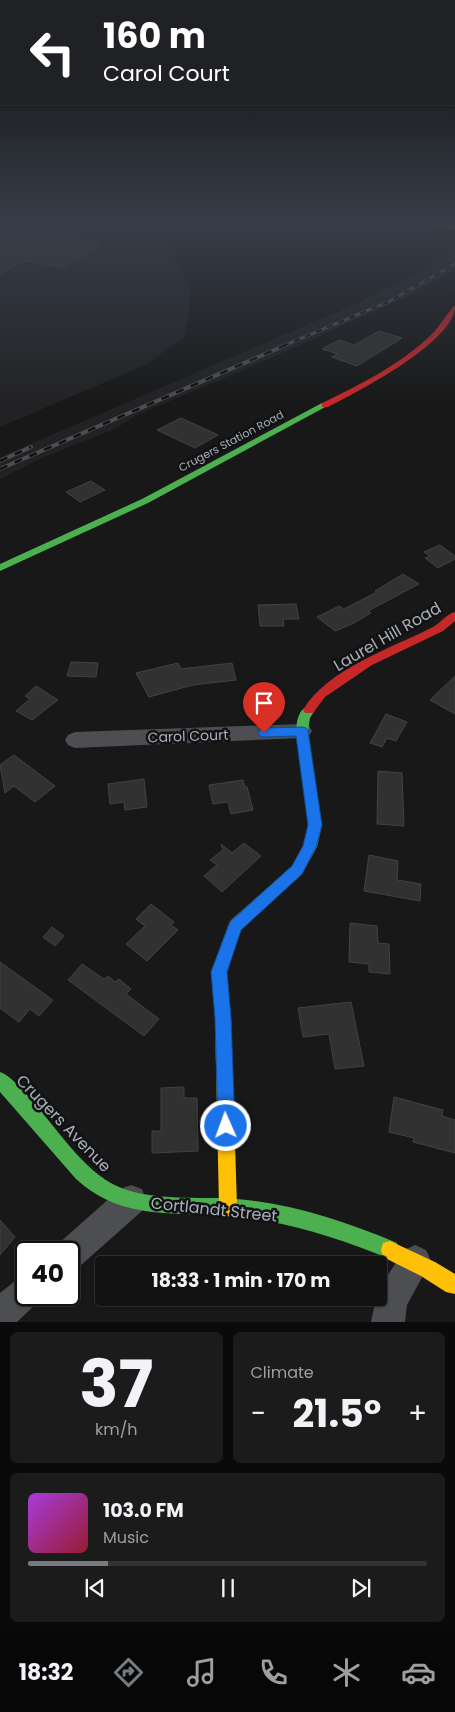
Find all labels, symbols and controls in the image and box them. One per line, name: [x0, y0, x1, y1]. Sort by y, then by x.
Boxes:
text: 160 m: [103, 11, 206, 60]
icon: left: [20, 20, 85, 85]
text: Carol Court: [103, 58, 230, 89]
street label: Crugers Station Road: [176, 406, 286, 476]
street label: Laurel Hill Road: [329, 596, 445, 677]
pin: [243, 682, 285, 733]
icon: arrive: [250, 689, 278, 717]
street label: Carol Court: [147, 725, 229, 747]
street label: Crugers Avenue: [11, 1069, 116, 1177]
position arrow: [199, 1099, 251, 1151]
street label: Cortlandt Street: [150, 1191, 279, 1228]
speed limit sign: 40: [15, 1241, 80, 1306]
text: 18:33 · 1 min · 170 m: [152, 1267, 330, 1294]
text: 37: [79, 1339, 153, 1430]
text: Climate: [251, 1361, 314, 1384]
text: 21.5°: [292, 1387, 381, 1440]
text: −: [251, 1394, 266, 1433]
text: +: [408, 1394, 427, 1433]
text: km/h: [95, 1418, 138, 1441]
text: 103.0 FM: [103, 1497, 184, 1524]
text: Music: [103, 1526, 149, 1549]
icon: previous: [81, 1574, 109, 1602]
icon: pause: [214, 1574, 242, 1602]
icon: next: [347, 1574, 375, 1602]
icon: directions: [111, 1655, 146, 1690]
icon: music: [184, 1655, 219, 1690]
icon: phone: [256, 1655, 291, 1690]
icon: climate: [329, 1655, 364, 1690]
icon: car: [401, 1655, 436, 1690]
text: 18:32: [19, 1657, 73, 1688]

